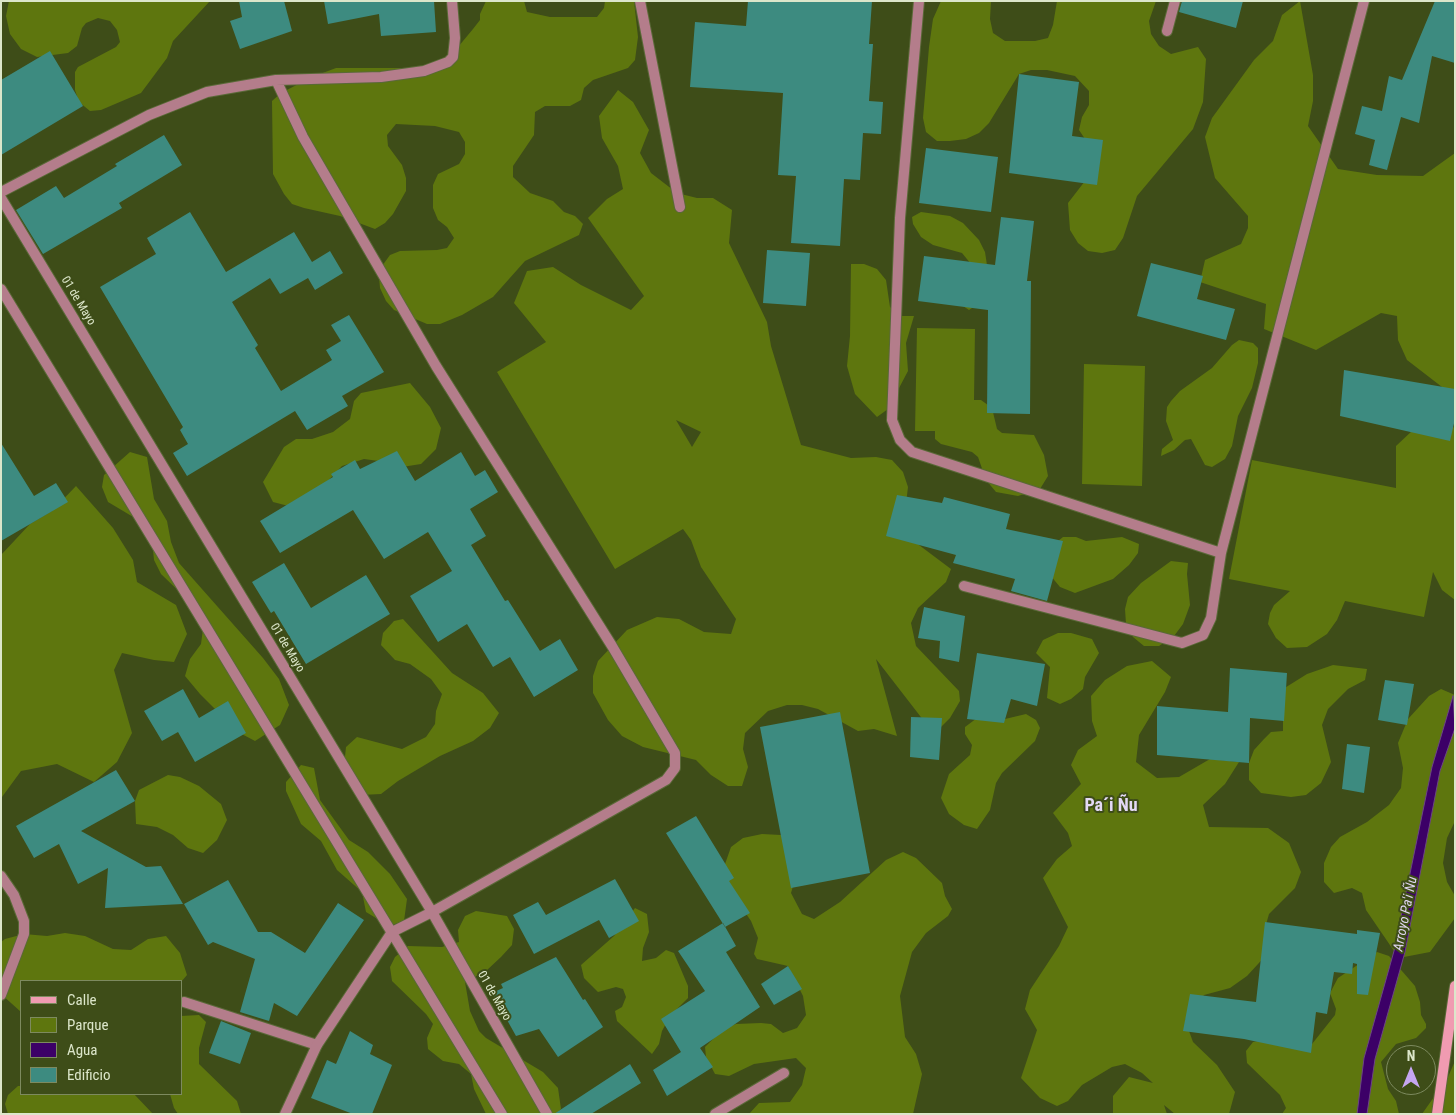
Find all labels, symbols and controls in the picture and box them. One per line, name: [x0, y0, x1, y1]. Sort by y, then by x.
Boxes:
street label: 01 de Mayo: [58, 274, 98, 328]
street label: 01 de Mayo: [267, 621, 307, 675]
district label: Pa´i Ñu: [1084, 795, 1138, 817]
water label: Arroyo Pa'i Ñu: [1391, 875, 1421, 953]
street label: 01 de Mayo: [474, 969, 514, 1023]
legend: [20, 980, 182, 1095]
text: Calle: [67, 991, 97, 1009]
text: Parque: [67, 1016, 109, 1034]
text: Agua: [67, 1041, 97, 1059]
north arrow: [1386, 1045, 1436, 1095]
text: N: [1407, 1048, 1415, 1064]
text: Edificio: [67, 1066, 110, 1084]

